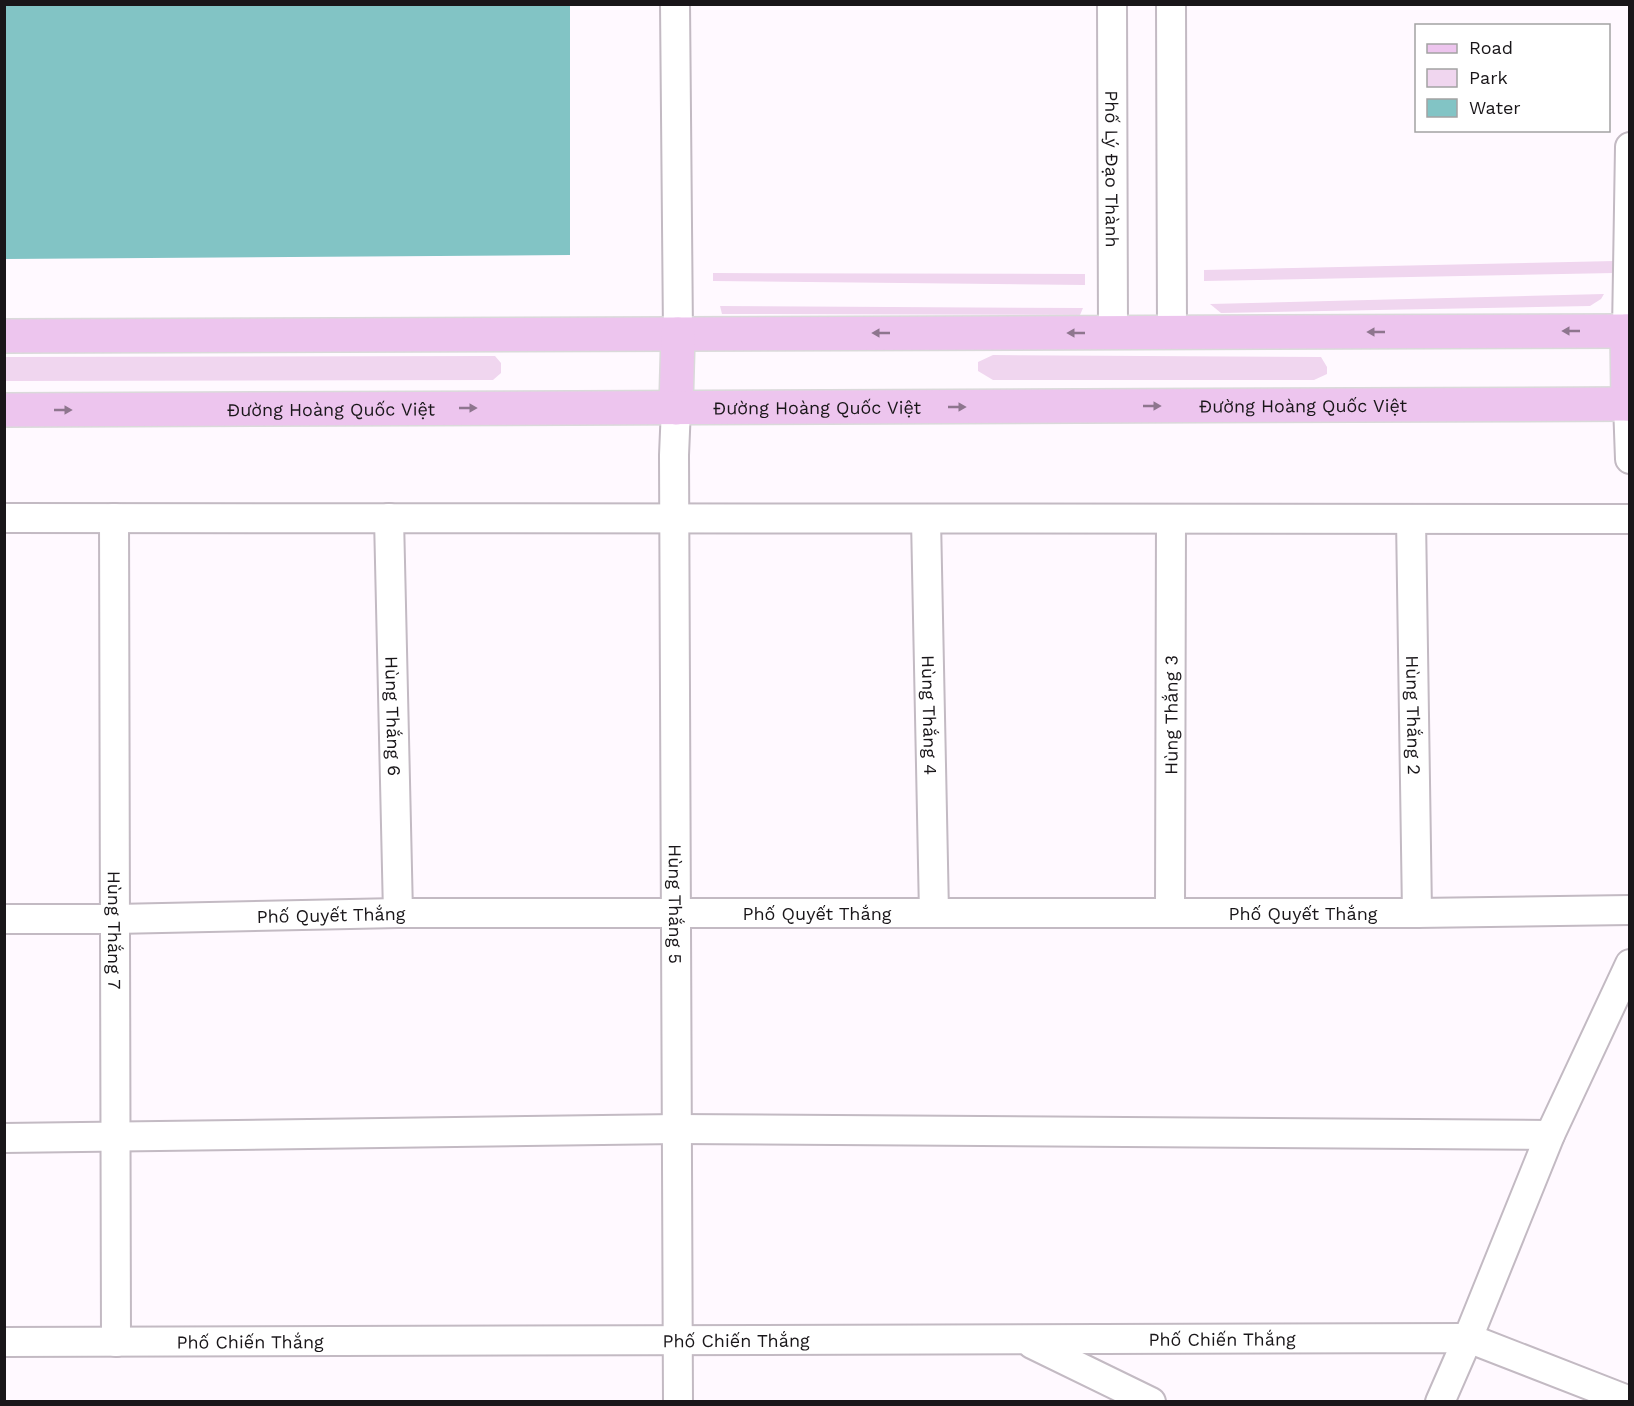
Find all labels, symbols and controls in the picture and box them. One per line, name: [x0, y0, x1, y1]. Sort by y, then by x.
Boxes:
legend: [1415, 24, 1610, 132]
text: Road: [1469, 37, 1513, 58]
text: Park: [1469, 67, 1508, 88]
street label: Phố Lý Đạo Thành: [1102, 90, 1123, 248]
text: Water: [1469, 97, 1521, 118]
one-way arrow: [1562, 326, 1581, 336]
one-way arrow: [1367, 327, 1386, 337]
one-way arrow: [872, 328, 891, 338]
one-way arrow: [1067, 328, 1086, 338]
street label: Đường Hoàng Quốc Việt: [1199, 394, 1408, 416]
street label: Đường Hoàng Quốc Việt: [713, 396, 922, 418]
street label: Đường Hoàng Quốc Việt: [227, 398, 436, 420]
one-way arrow: [1142, 401, 1161, 411]
one-way arrow: [947, 402, 966, 412]
one-way arrow: [458, 403, 477, 413]
one-way arrow: [53, 405, 72, 415]
street label: Hùng Thắng 4: [918, 655, 942, 775]
street label: Hùng Thắng 3: [1160, 655, 1181, 775]
street label: Hùng Thắng 2: [1403, 655, 1425, 775]
street label: Hùng Thắng 6: [382, 656, 405, 776]
street label: Hùng Thắng 5: [665, 844, 687, 964]
street label: Hùng Thắng 7: [104, 871, 126, 989]
street label: Phố Quyết Thắng: [256, 903, 406, 926]
street label: Phố Quyết Thắng: [742, 903, 892, 924]
street label: Phố Quyết Thắng: [1228, 903, 1378, 924]
street label: Phố Chiến Thắng: [1148, 1328, 1296, 1349]
street label: Phố Chiến Thắng: [662, 1329, 810, 1351]
street label: Phố Chiến Thắng: [176, 1331, 324, 1352]

